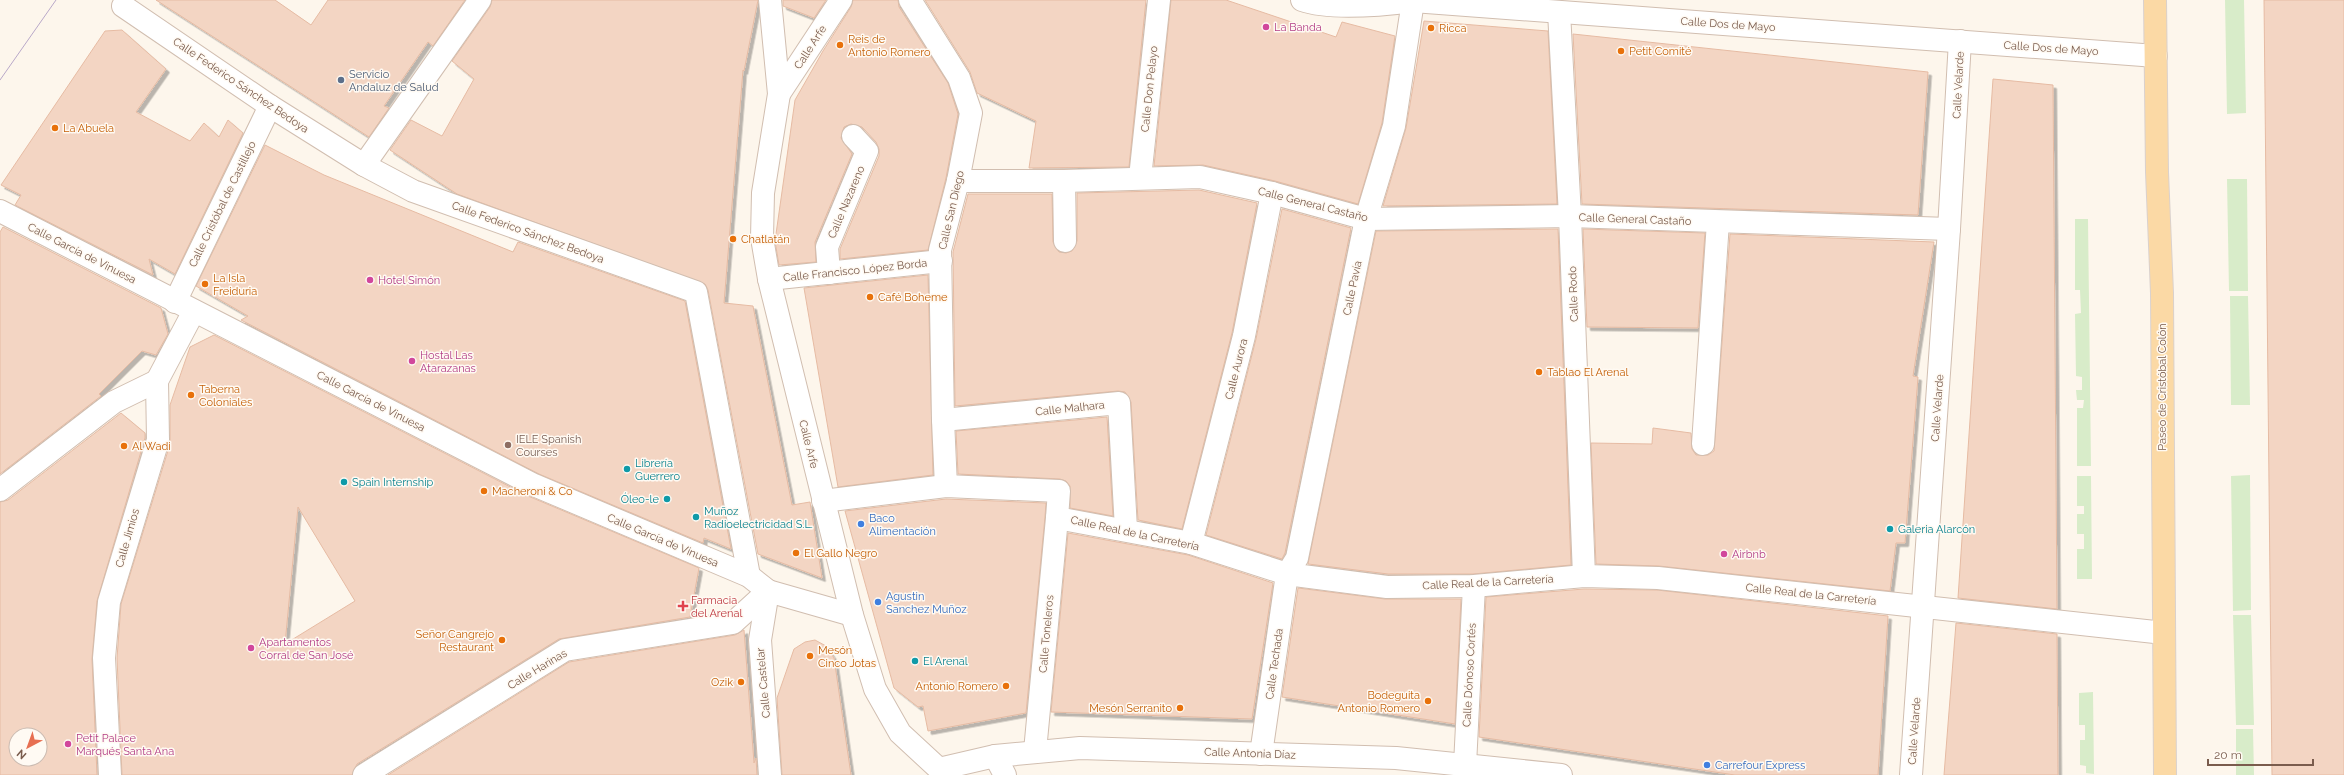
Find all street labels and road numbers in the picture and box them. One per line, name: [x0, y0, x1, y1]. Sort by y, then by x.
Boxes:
street label: Calle Dos de Mayo: [1680, 15, 1776, 34]
street label: Calle Arfe: [791, 22, 830, 72]
street label: Calle Federico Sánchez Bedoya: [170, 35, 311, 136]
street label: Calle Dos de Mayo: [2003, 39, 2099, 58]
street label: Calle Don Pelayo: [1138, 45, 1161, 133]
street label: Calle Velarde: [1950, 50, 1967, 119]
street label: Calle Cristóbal de Castillejo: [186, 139, 259, 269]
street label: Calle Nazareno: [825, 163, 868, 241]
street label: Calle San Diego: [936, 169, 967, 251]
street label: Calle General Castaño: [1257, 185, 1370, 225]
street label: Calle Federico Sánchez Bedoya: [450, 199, 606, 266]
street label: Calle General Castaño: [1578, 211, 1692, 228]
street label: Calle García de Vinuesa: [25, 220, 138, 286]
street label: Calle Francisco López Borda: [782, 256, 928, 285]
street label: Calle Pavía: [1340, 260, 1365, 317]
street label: Calle Rodo: [1566, 265, 1581, 322]
street label: Paseo de Cristóbal Colón: [2156, 323, 2169, 451]
street label: Calle Aurora: [1223, 337, 1250, 401]
street label: Calle García de Vinuesa: [314, 368, 427, 434]
street label: Calle Velarde: [1929, 373, 1946, 442]
street label: Calle Malhara: [1035, 398, 1105, 419]
street label: Calle Arfe: [796, 418, 821, 470]
street label: Calle Jimios: [113, 507, 142, 569]
street label: Calle García de Vinuesa: [605, 511, 721, 570]
street label: Calle Real de la Carretería: [1069, 513, 1201, 554]
street label: Calle Real de la Carretería: [1422, 573, 1554, 592]
street label: Calle Real de la Carretería: [1745, 581, 1877, 608]
street label: Calle Toneleros: [1037, 594, 1056, 674]
street label: Calle Dónoso Cortés: [1460, 623, 1479, 727]
street label: Calle Techada: [1263, 628, 1286, 700]
street label: Calle Harinas: [505, 647, 569, 692]
street label: Calle Castelar: [754, 647, 773, 719]
street label: Calle Velarde: [1906, 696, 1923, 765]
street label: Calle Antonia Díaz: [1204, 745, 1297, 762]

